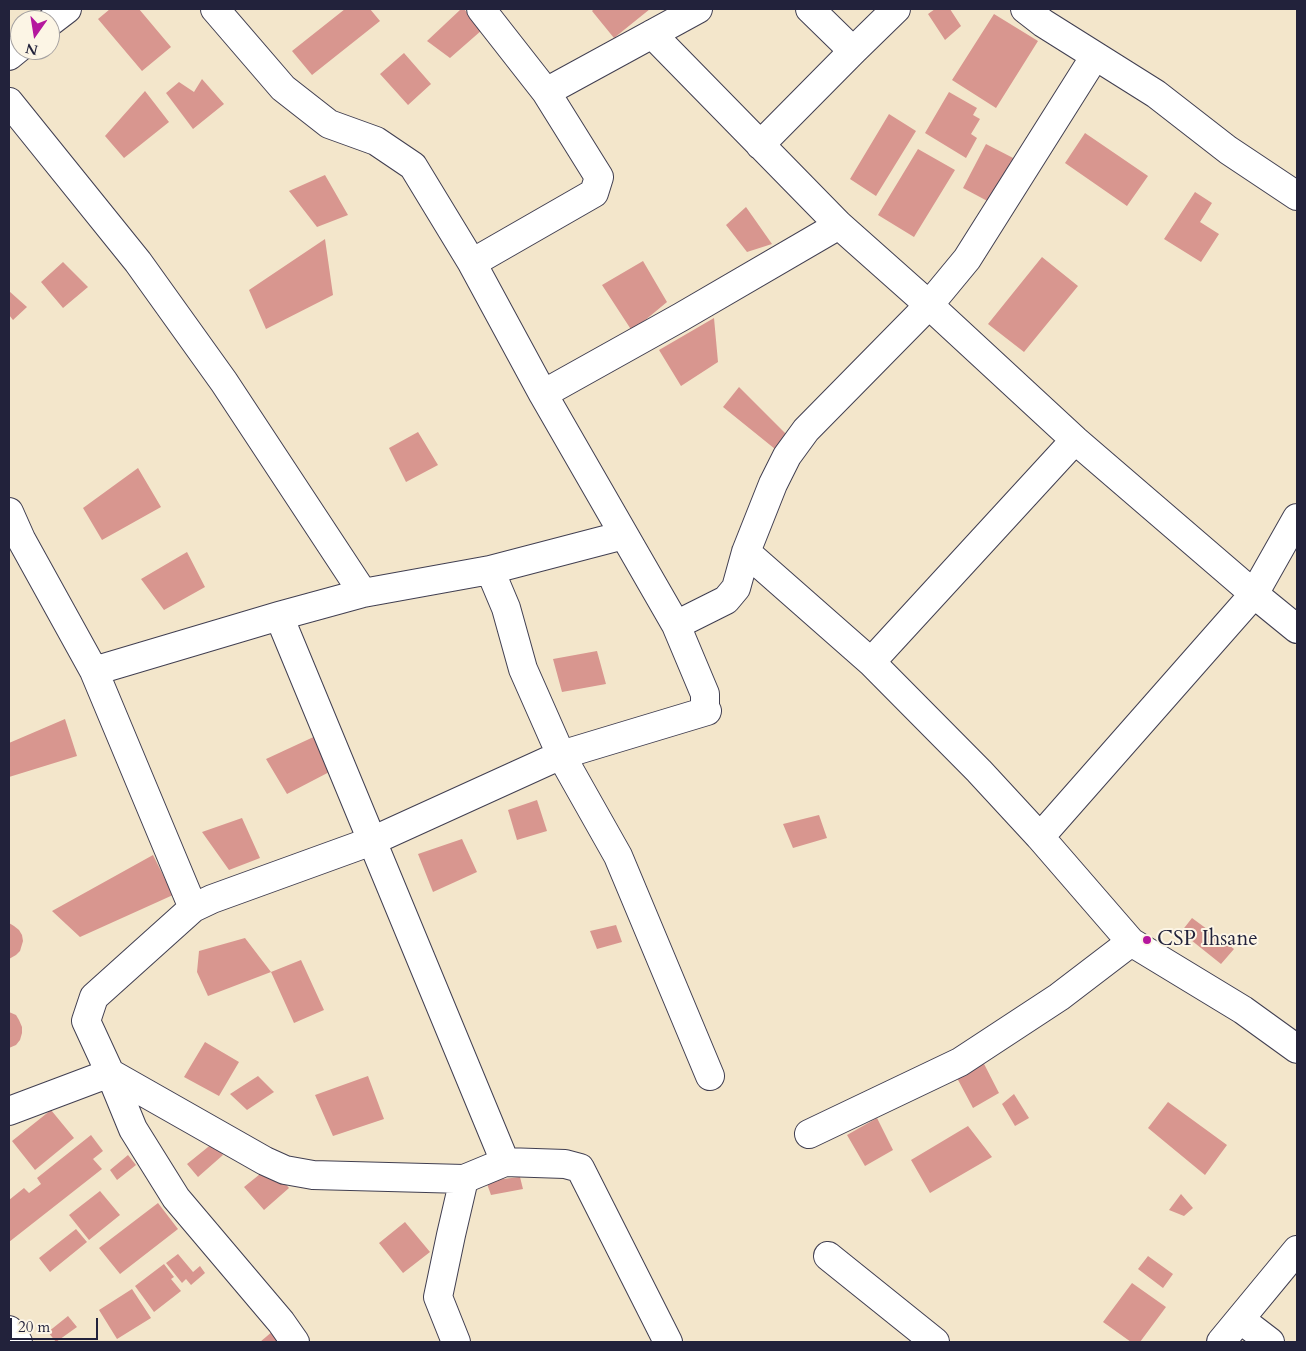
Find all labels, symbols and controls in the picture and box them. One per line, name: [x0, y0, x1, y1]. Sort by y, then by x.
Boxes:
north arrow: [10, 10, 60, 60]
text: N: [24, 39, 40, 60]
place label: CSP Ihsane: [1157, 927, 1258, 953]
marker: CSP Ihsane: [1141, 934, 1153, 946]
scale bar: [12, 1308, 100, 1340]
text: 20 m: [18, 1317, 50, 1337]

